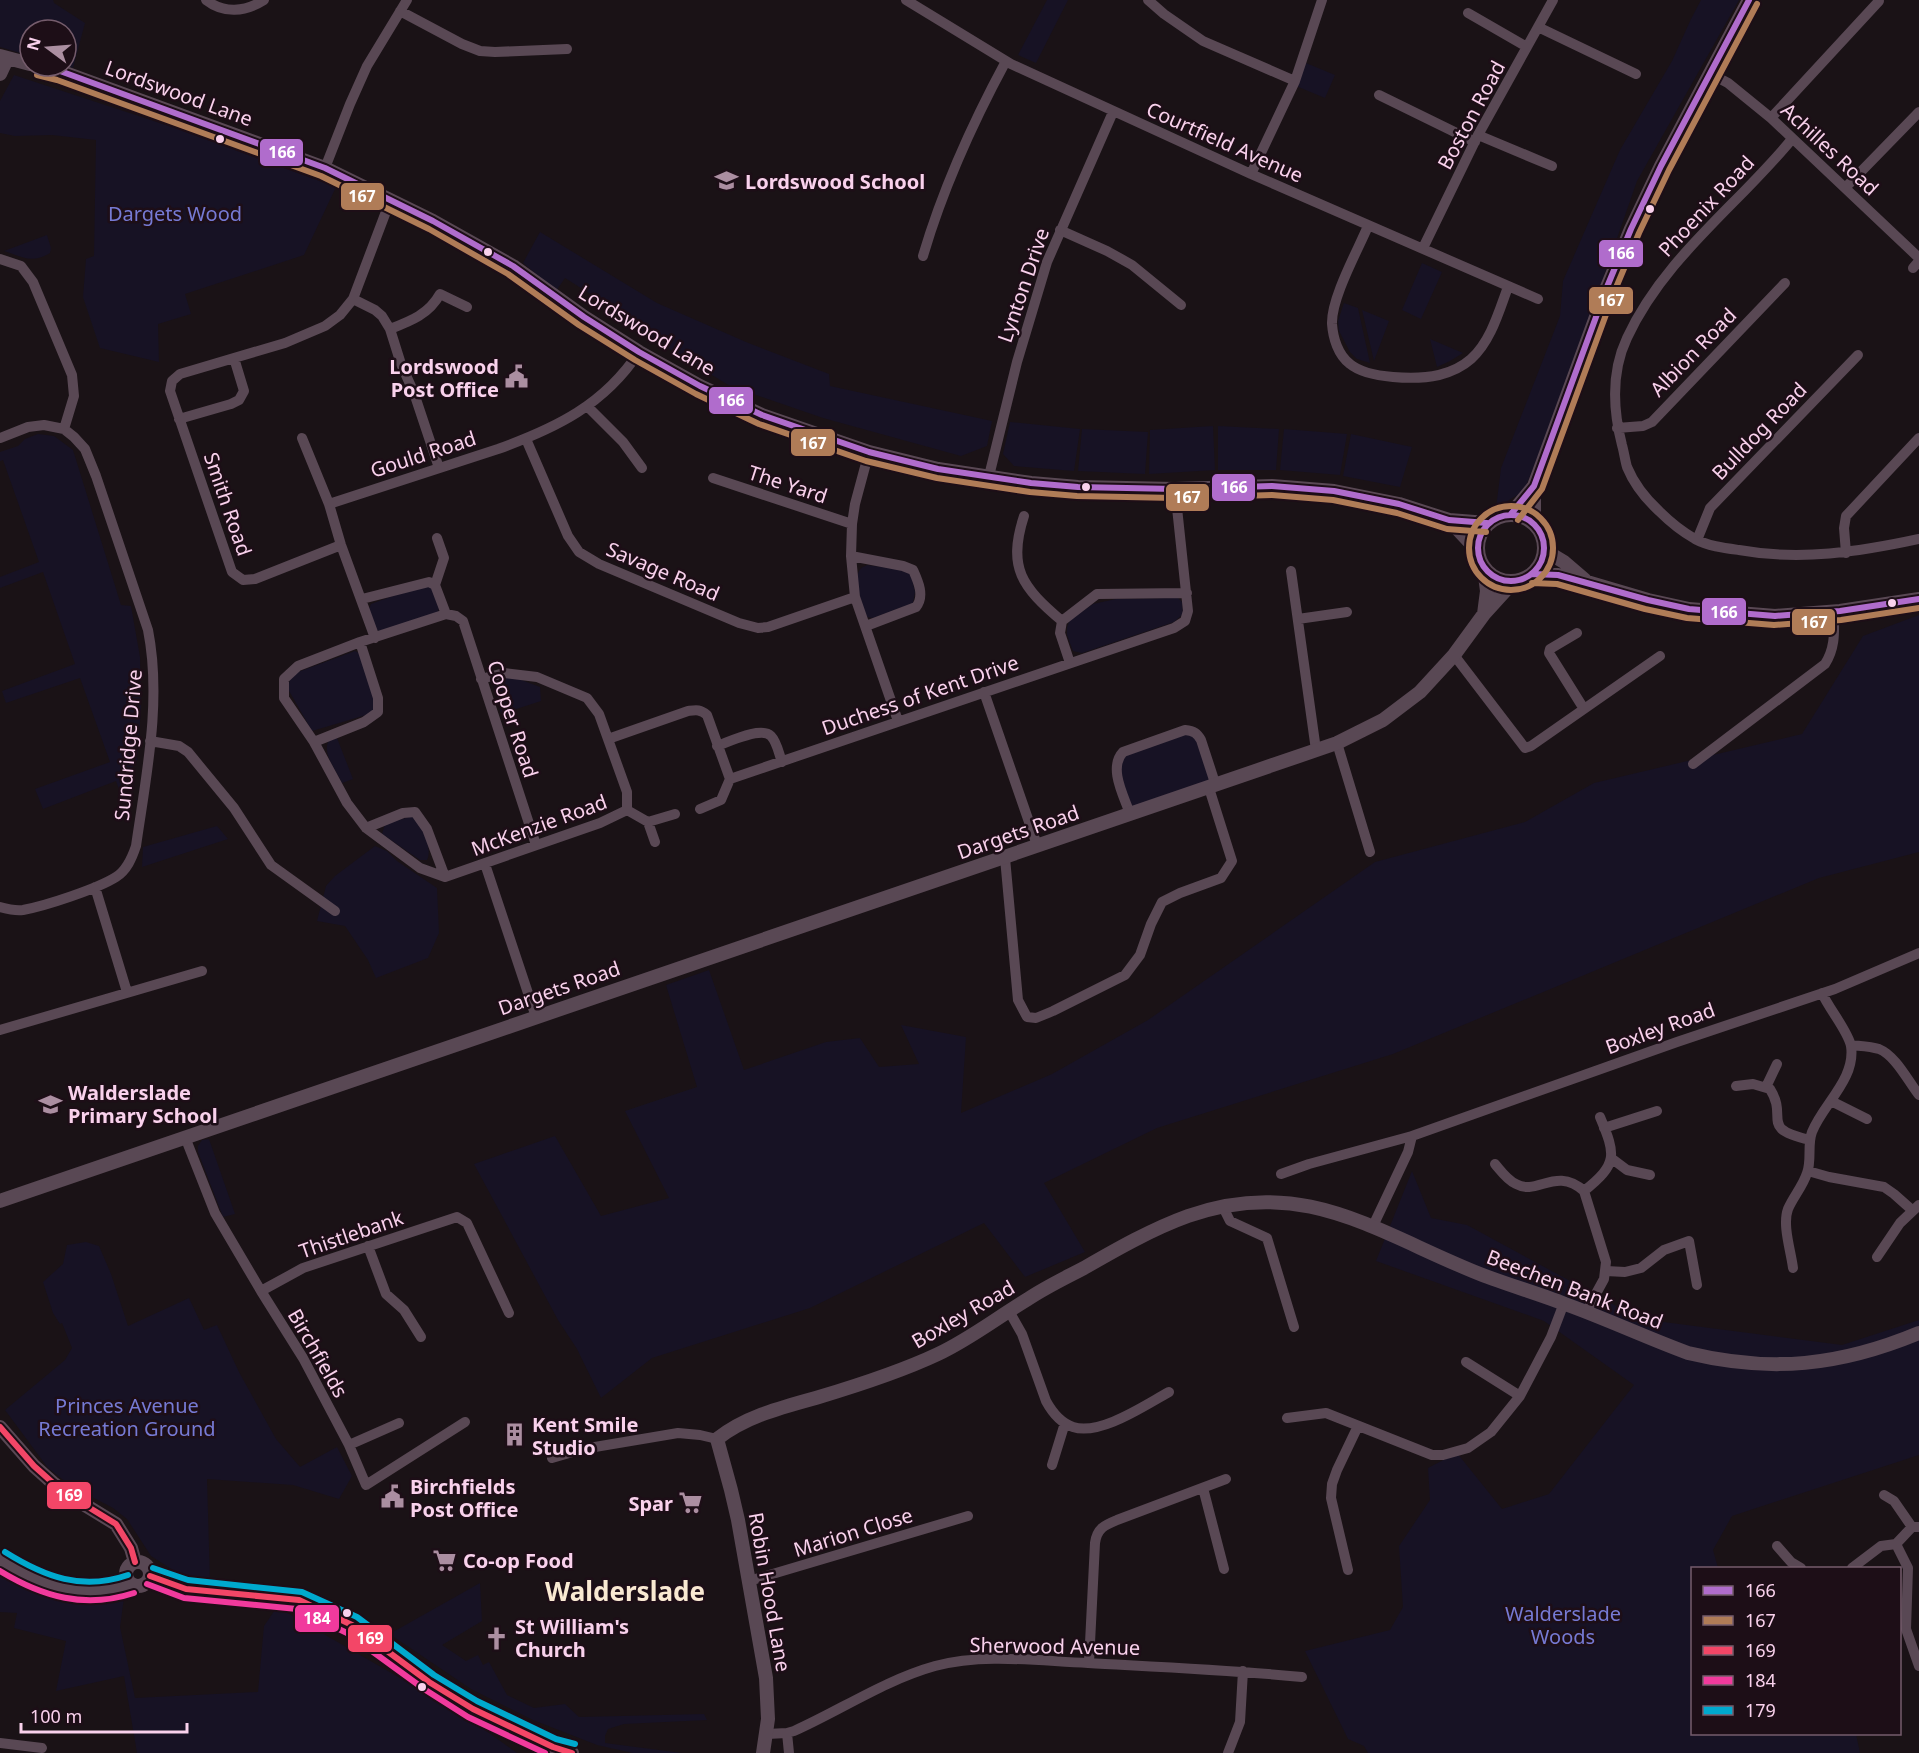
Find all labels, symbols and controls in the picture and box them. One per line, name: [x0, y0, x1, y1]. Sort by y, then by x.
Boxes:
north arrow: [18, 18, 78, 78]
text: N: [21, 35, 46, 53]
street label: Lordswood Lane: [102, 54, 256, 132]
street label: Boston Road: [1431, 56, 1511, 174]
street label: Courtfield Avenue: [1142, 95, 1308, 189]
street label: Achilles Road: [1775, 97, 1885, 201]
unlabelled marker: [214, 133, 226, 145]
line badge: 166: [259, 138, 304, 167]
text: 166: [268, 141, 296, 163]
street label: Phoenix Road: [1652, 150, 1760, 262]
school or university icon: Lordswood School: [714, 168, 740, 194]
place label: Lordswood School: [745, 168, 925, 195]
line badge: 167: [340, 182, 385, 211]
text: 167: [348, 185, 376, 207]
park label: Dargets Wood: [108, 200, 242, 227]
unlabelled marker: [1644, 203, 1656, 215]
street label: Lynton Drive: [991, 224, 1055, 346]
line badge: 166: [1598, 239, 1644, 268]
text: 166: [1607, 242, 1635, 264]
unlabelled marker: [482, 246, 494, 258]
street label: Lordswood Lane: [574, 278, 720, 382]
line badge: 167: [1588, 286, 1634, 315]
text: 167: [1597, 289, 1625, 311]
street label: Albion Road: [1644, 302, 1742, 402]
place label: Lordswood Post Office: [389, 353, 499, 403]
public building icon: Lordswood Post Office: [504, 364, 530, 390]
street label: Bulldog Road: [1706, 376, 1812, 486]
line badge: 166: [708, 386, 754, 415]
text: 166: [717, 389, 745, 411]
street label: Gould Road: [367, 424, 479, 484]
line badge: 167: [790, 428, 836, 457]
text: 167: [799, 432, 827, 454]
street label: Smith Road: [198, 449, 258, 559]
street label: The Yard: [745, 459, 831, 509]
line badge: 166: [1211, 473, 1256, 502]
text: 166: [1220, 476, 1248, 498]
unlabelled marker: [1080, 481, 1092, 493]
line badge: 167: [1165, 483, 1210, 512]
text: 167: [1173, 486, 1201, 508]
street label: Savage Road: [602, 535, 724, 607]
line badge: 166: [1701, 597, 1747, 626]
unlabelled marker: [1886, 597, 1898, 609]
text: 166: [1710, 601, 1738, 623]
line badge: 167: [1791, 608, 1836, 636]
text: 167: [1800, 611, 1828, 633]
street label: Duchess of Kent Drive: [818, 649, 1022, 741]
street label: Cooper Road: [481, 657, 545, 781]
street label: Sundridge Drive: [108, 668, 148, 822]
street label: McKenzie Road: [467, 788, 611, 862]
street label: Dargets Road: [953, 798, 1083, 866]
street label: Dargets Road: [494, 954, 624, 1022]
street label: Boxley Road: [1601, 996, 1719, 1060]
place label: Walderslade Primary School: [68, 1079, 218, 1129]
school or university icon: Walderslade Primary School: [37, 1091, 63, 1117]
street label: Thistlebank: [295, 1203, 407, 1264]
street label: Beechen Bank Road: [1483, 1243, 1667, 1335]
street label: Boxley Road: [907, 1274, 1019, 1354]
street label: Birchfields: [282, 1304, 354, 1402]
park label: Princes Avenue Recreation Ground: [38, 1392, 216, 1442]
place label: Kent Smile Studio: [532, 1411, 639, 1461]
building icon: Kent Smile Studio: [501, 1422, 527, 1448]
place label: Birchfields Post Office: [410, 1473, 518, 1523]
line badge: 169: [46, 1481, 92, 1510]
text: 169: [55, 1484, 83, 1506]
public building icon: Birchfields Post Office: [379, 1484, 405, 1510]
place label: Spar: [628, 1490, 673, 1517]
supermarket icon: Spar: [678, 1490, 704, 1516]
street label: Marion Close: [790, 1501, 916, 1563]
street label: Robin Hood Lane: [743, 1510, 797, 1674]
supermarket icon: Co-op Food: [432, 1547, 458, 1573]
place label: Co-op Food: [463, 1547, 574, 1574]
legend: [1691, 1567, 1901, 1735]
district label: Walderslade: [545, 1573, 705, 1609]
text: 166: [1745, 1578, 1776, 1602]
park label: Walderslade Woods: [1505, 1600, 1621, 1650]
line badge: 184: [294, 1604, 340, 1633]
text: 184: [303, 1607, 331, 1629]
unlabelled marker: [341, 1607, 353, 1619]
text: 167: [1745, 1608, 1776, 1632]
place label: St William's Church: [515, 1613, 629, 1663]
line badge: 169: [347, 1624, 393, 1653]
church icon: St William's Church: [484, 1625, 510, 1651]
text: 169: [356, 1627, 384, 1649]
street label: Sherwood Avenue: [970, 1631, 1140, 1661]
text: 169: [1745, 1638, 1776, 1662]
text: 184: [1745, 1668, 1776, 1692]
unlabelled marker: [416, 1681, 428, 1693]
scale bar: [21, 1696, 188, 1734]
text: 179: [1745, 1698, 1776, 1722]
text: 100 m: [30, 1704, 82, 1728]

